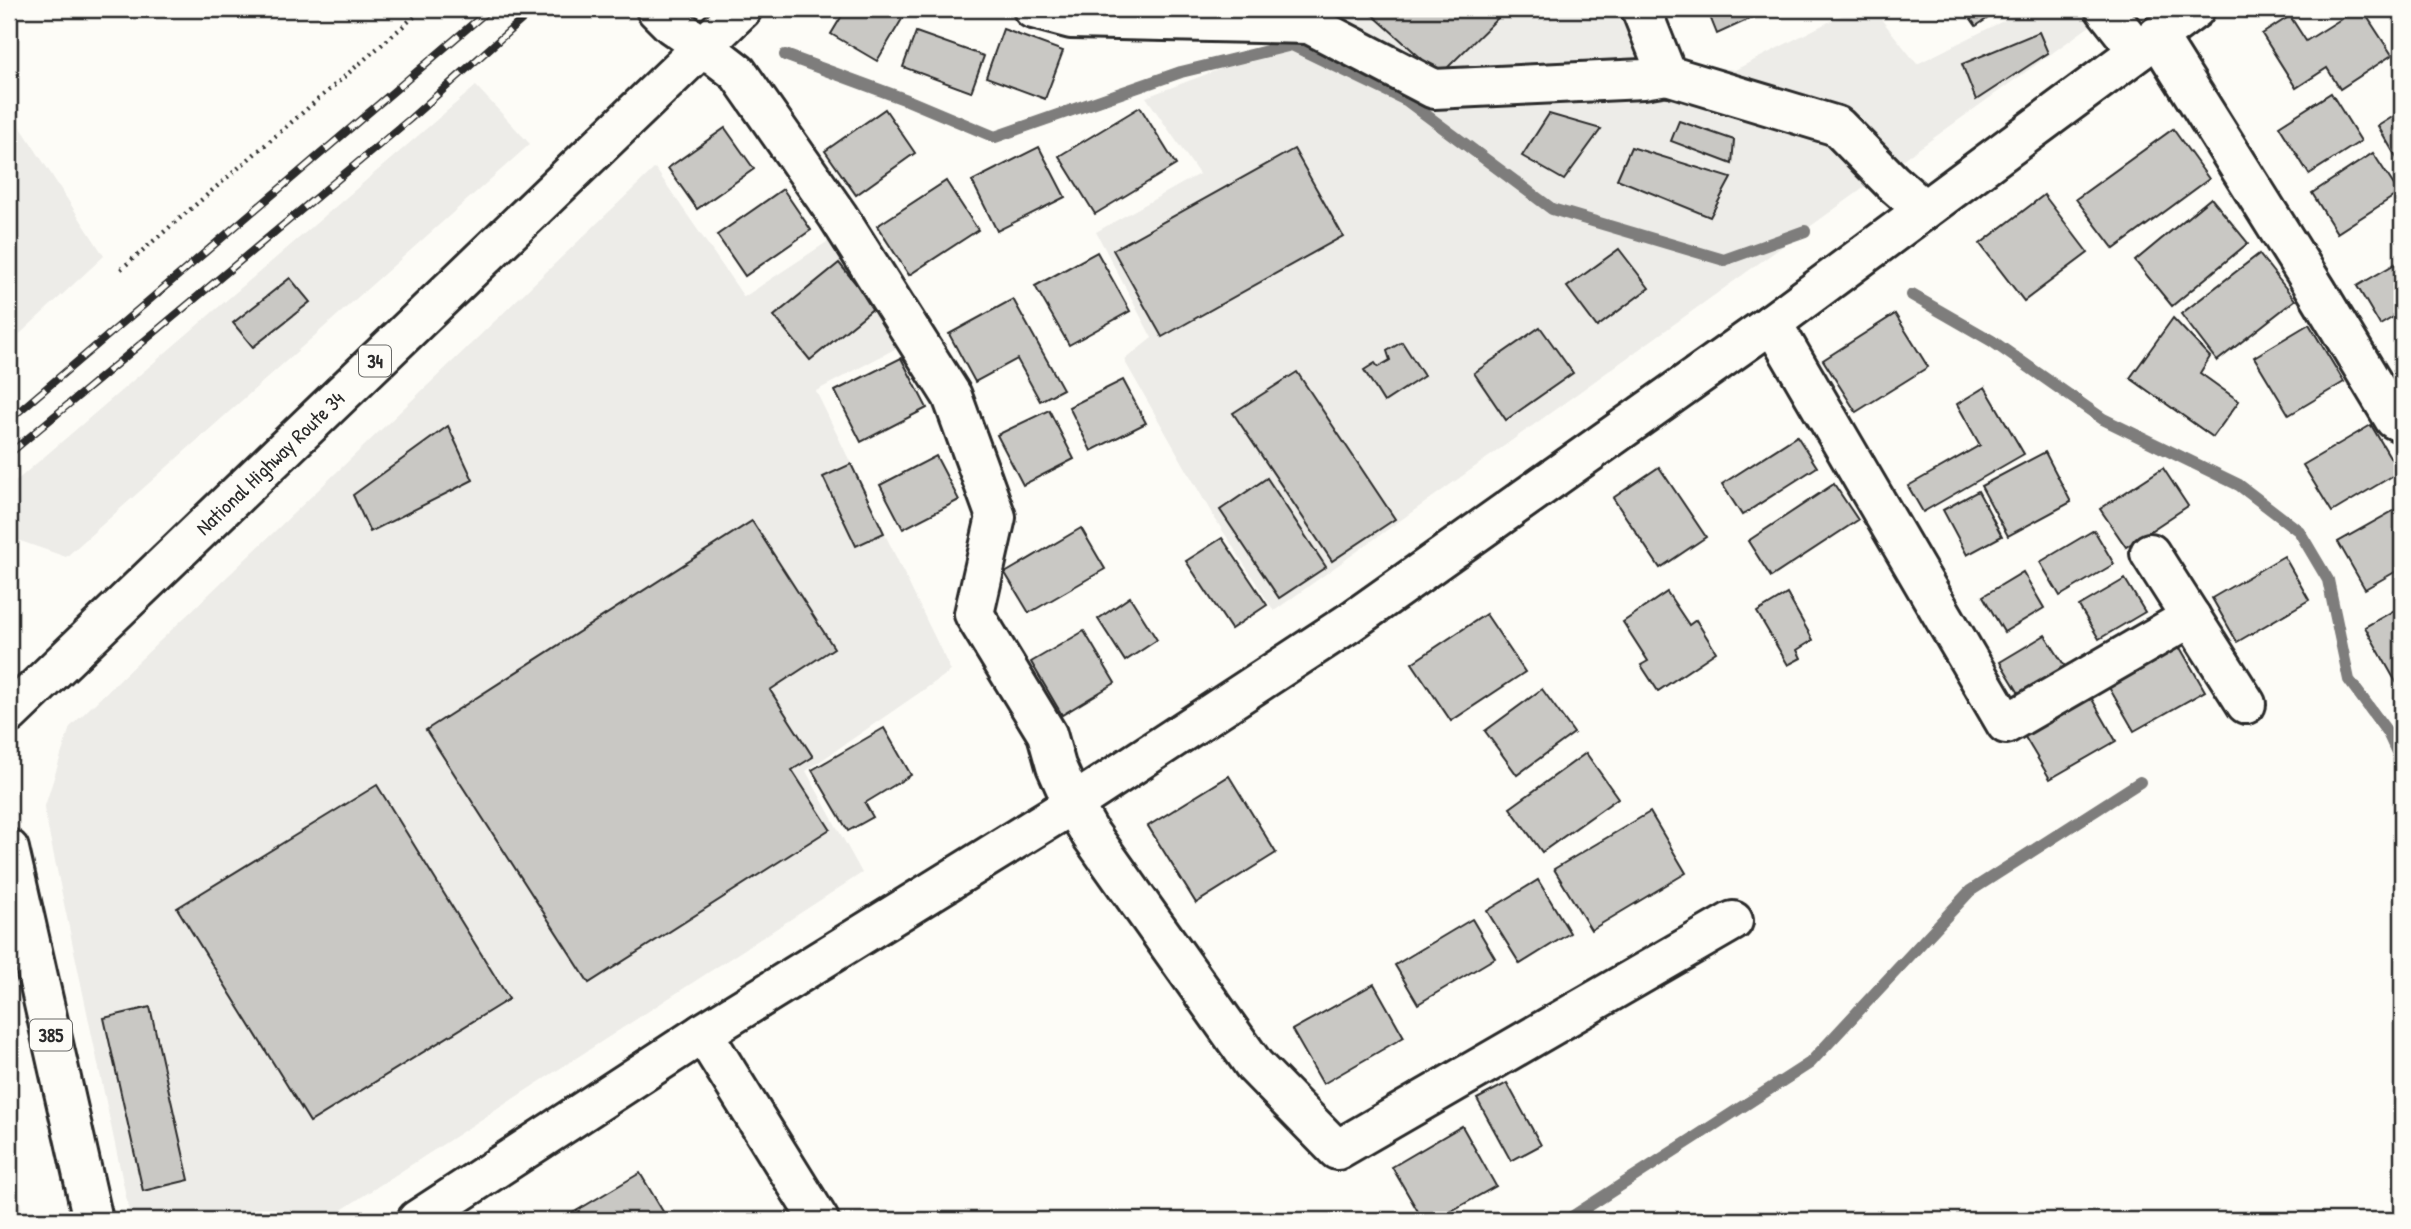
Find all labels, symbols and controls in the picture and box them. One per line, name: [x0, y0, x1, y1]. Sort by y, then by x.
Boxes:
road number: 34: [359, 346, 391, 376]
street label: National Highway Route 34: [189, 384, 351, 542]
road number: 385: [30, 1020, 72, 1050]

